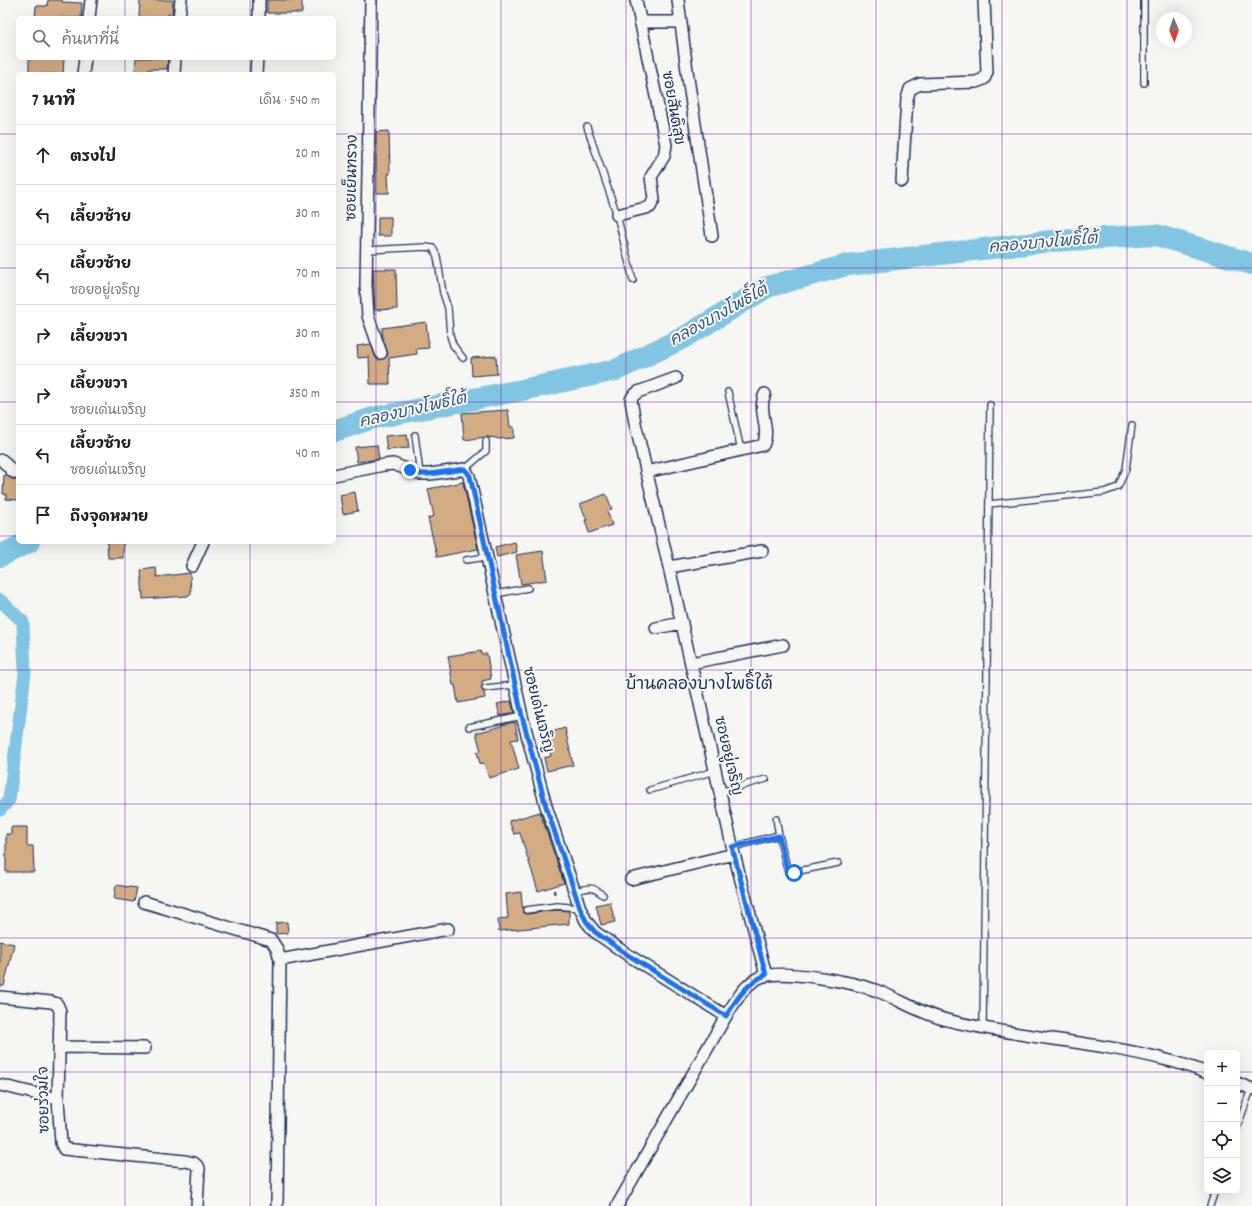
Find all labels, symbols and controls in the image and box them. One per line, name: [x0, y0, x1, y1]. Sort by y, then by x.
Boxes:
north arrow: [1156, 12, 1192, 48]
search box: [16, 16, 336, 60]
icon: search: [30, 27, 52, 49]
text: ค้นหาที่นี่: [62, 30, 119, 52]
street label: ซอยสันติสุข: [655, 69, 689, 147]
text: 7 นาที: [32, 90, 75, 114]
text: เดิน · 540 m: [259, 92, 320, 111]
street label: ซอยเย็นทรวง: [340, 134, 365, 221]
icon: ahead: [32, 144, 54, 166]
text: 20 m: [295, 145, 320, 164]
text: ตรงไป: [70, 147, 116, 169]
icon: left: [32, 204, 54, 226]
text: 30 m: [295, 205, 320, 224]
text: เลี้ยวซ้าย: [70, 207, 131, 229]
water label: คลองบางโพธิ์ใต้: [987, 222, 1102, 260]
text: เลี้ยวซ้าย: [70, 254, 131, 276]
icon: left: [32, 264, 54, 286]
text: 70 m: [296, 265, 320, 284]
water label: คลองบางโพธิ์ใต้: [663, 273, 775, 353]
text: ซอยอยู่เจริญ: [70, 282, 140, 301]
icon: right: [32, 324, 54, 346]
text: 30 m: [295, 325, 320, 344]
text: เลี้ยวขวา: [70, 327, 128, 349]
text: เลี้ยวขวา: [70, 374, 128, 396]
water label: คลองบางโพธิ์ใต้: [356, 382, 472, 434]
icon: right: [32, 384, 54, 406]
text: 350 m: [289, 385, 320, 404]
text: ซอยเด่นเจริญ: [70, 402, 146, 421]
text: เลี้ยวซ้าย: [70, 434, 131, 456]
icon: left: [32, 444, 54, 466]
text: 40 m: [296, 445, 320, 464]
route end: [401, 461, 419, 479]
text: ซอยเด่นเจริญ: [70, 462, 146, 481]
icon: arrive: [32, 504, 54, 526]
text: ถึงจุดหมาย: [70, 507, 148, 529]
street label: ซอยเด่นเจริญ: [516, 665, 559, 755]
district label: บ้านคลองบางโพธิ์ใต้: [625, 668, 773, 698]
street label: ซอยอยู่เจริญ: [707, 714, 748, 798]
route start: [785, 864, 803, 882]
map controls: [1204, 1050, 1240, 1194]
button: +: [1204, 1050, 1240, 1086]
street label: ซอยร่วมใจ: [32, 1066, 57, 1134]
button: −: [1204, 1086, 1240, 1122]
button: locate: [1204, 1122, 1240, 1158]
button: layers: [1204, 1158, 1240, 1194]

